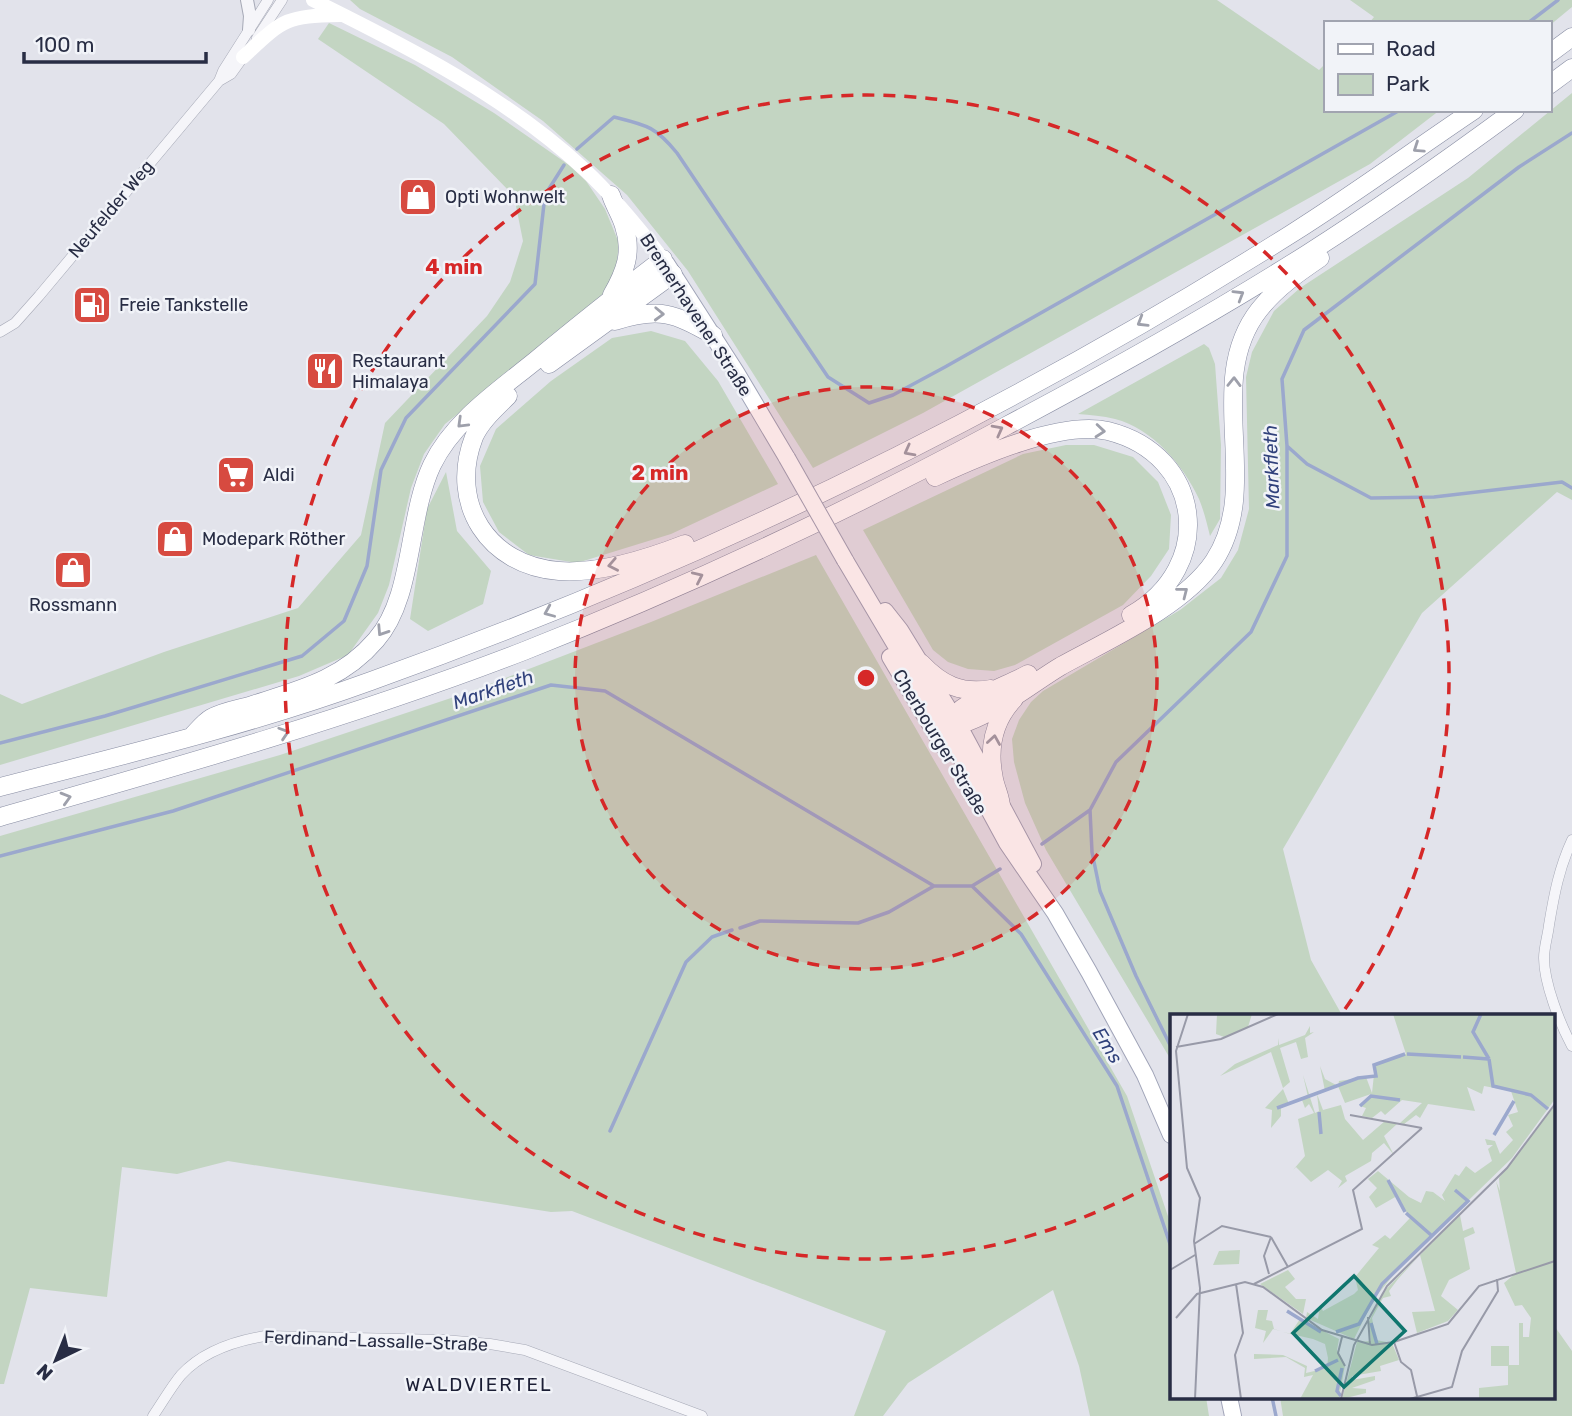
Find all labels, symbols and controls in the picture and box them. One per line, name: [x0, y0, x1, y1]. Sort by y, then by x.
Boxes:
scale bar: [24, 21, 206, 65]
legend: [1324, 21, 1551, 112]
text: 100 m: [35, 32, 94, 57]
text: Road: [1386, 36, 1436, 61]
text: Park: [1386, 71, 1430, 96]
one-way arrow: [1412, 140, 1425, 153]
street label: Neufelder Weg: [64, 156, 158, 262]
shop icon: Opti Wohnwelt: [397, 176, 439, 218]
place label: Opti Wohnwelt: [445, 186, 565, 208]
street label: Bremerhavener Straße: [635, 230, 757, 400]
text: 4 min: [425, 254, 483, 279]
fuel station icon: Freie Tankstelle: [71, 284, 113, 326]
one-way arrow: [1232, 290, 1245, 303]
place label: Freie Tankstelle: [119, 294, 248, 316]
one-way arrow: [654, 307, 665, 322]
one-way arrow: [1137, 314, 1150, 327]
restaurant icon: Restaurant Himalaya: [304, 350, 346, 392]
place label: Restaurant Himalaya: [352, 350, 445, 393]
one-way arrow: [1227, 376, 1242, 387]
one-way arrow: [458, 414, 471, 427]
one-way arrow: [1095, 424, 1106, 439]
one-way arrow: [991, 425, 1004, 439]
water label: Markfleth: [1259, 425, 1284, 509]
one-way arrow: [903, 443, 916, 456]
supermarket icon: Aldi: [215, 454, 257, 496]
text: 2 min: [632, 460, 688, 485]
place label: Aldi: [263, 464, 295, 486]
shop icon: Modepark Röther: [154, 518, 196, 560]
place label: Modepark Röther: [202, 528, 345, 550]
shop icon: Rossmann: [52, 549, 94, 591]
one-way arrow: [607, 557, 619, 572]
one-way arrow: [691, 571, 703, 585]
one-way arrow: [1175, 588, 1188, 601]
place label: Rossmann: [29, 594, 117, 616]
one-way arrow: [544, 604, 556, 618]
one-way arrow: [377, 624, 390, 637]
water label: Markfleth: [450, 665, 537, 714]
street label: Cherbourger Straße: [888, 665, 992, 819]
centre of rings: [854, 666, 878, 690]
one-way arrow: [277, 727, 289, 741]
one-way arrow: [986, 734, 1001, 746]
one-way arrow: [60, 792, 72, 807]
inset map: [1170, 1014, 1554, 1398]
water label: Ems: [1088, 1023, 1128, 1068]
north arrow: [21, 1325, 91, 1395]
street label: Ferdinand-Lassalle-Straße: [264, 1326, 488, 1356]
text: N: [32, 1359, 58, 1385]
district label: WALDVIERTEL: [405, 1373, 553, 1396]

